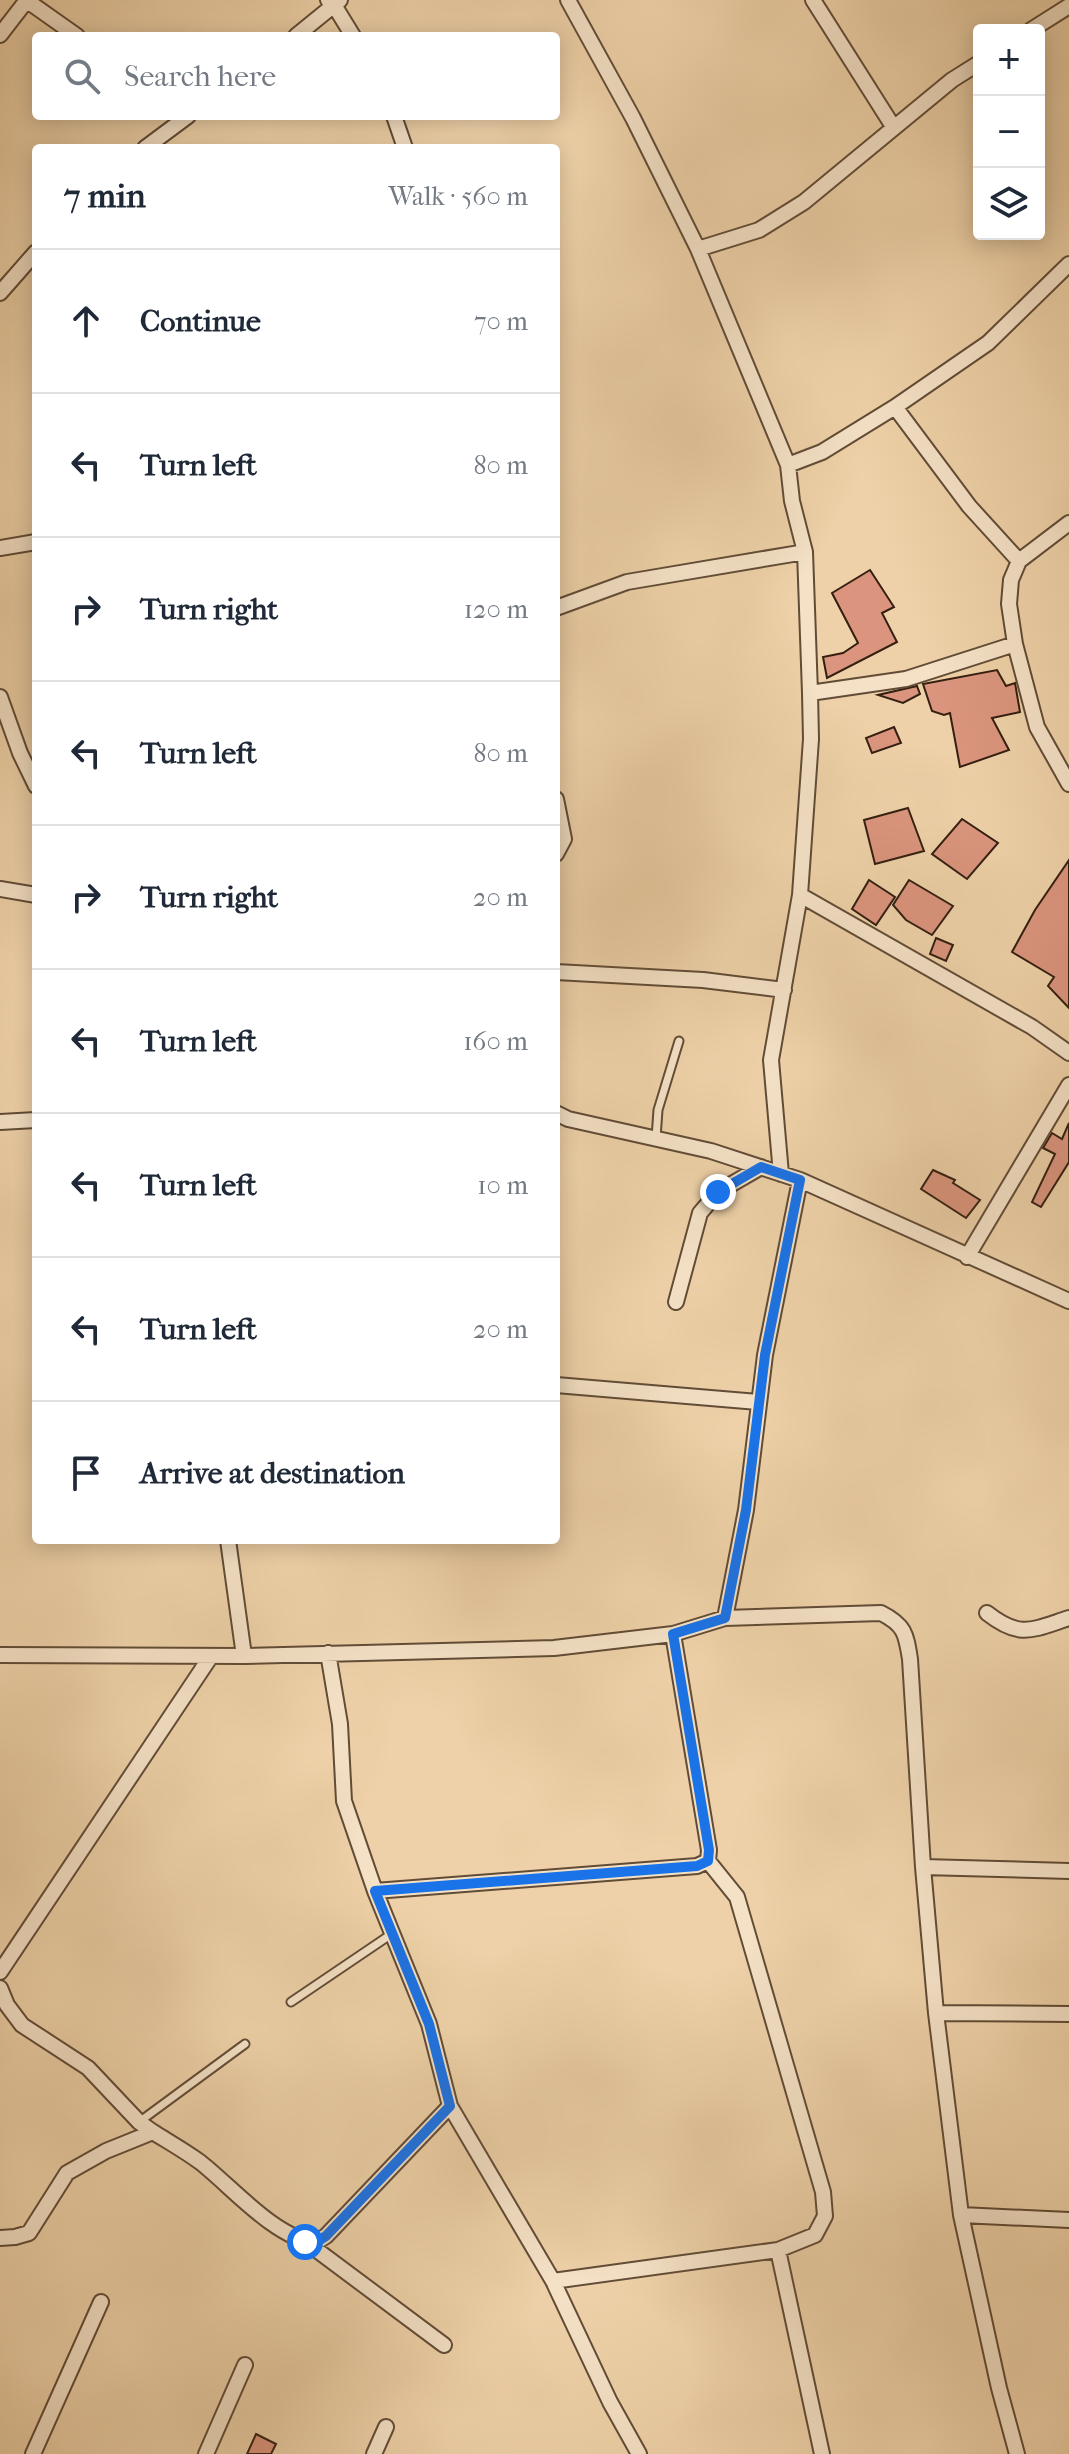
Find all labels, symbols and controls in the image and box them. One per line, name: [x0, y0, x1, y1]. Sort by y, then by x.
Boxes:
map controls: [973, 24, 1045, 240]
button: +: [973, 24, 1045, 96]
search box: [32, 32, 560, 120]
icon: search: [60, 54, 104, 98]
text: Search here: [124, 59, 276, 94]
button: −: [973, 96, 1045, 168]
button: layers: [973, 168, 1045, 240]
text: 7 min: [64, 176, 146, 216]
text: Walk · 560 m: [388, 181, 528, 212]
icon: ahead: [64, 299, 108, 343]
text: Continue: [140, 304, 261, 339]
text: 70 m: [474, 306, 528, 337]
icon: left: [64, 443, 108, 487]
text: Turn left: [140, 448, 257, 483]
text: 80 m: [473, 450, 528, 481]
icon: right: [64, 587, 108, 631]
text: Turn right: [140, 592, 278, 627]
text: 120 m: [464, 594, 528, 625]
icon: left: [64, 731, 108, 775]
text: Turn left: [140, 736, 257, 771]
text: 80 m: [473, 738, 528, 769]
icon: right: [64, 875, 108, 919]
text: Turn right: [140, 880, 278, 915]
text: 20 m: [473, 882, 528, 913]
icon: left: [64, 1019, 108, 1063]
text: Turn left: [140, 1024, 257, 1059]
text: 160 m: [463, 1026, 528, 1057]
icon: left: [64, 1163, 108, 1207]
text: Turn left: [140, 1168, 257, 1203]
text: 10 m: [477, 1170, 528, 1201]
route end: [700, 1174, 736, 1210]
icon: left: [64, 1307, 108, 1351]
text: Turn left: [140, 1312, 257, 1347]
text: 20 m: [473, 1314, 528, 1345]
icon: arrive: [64, 1451, 108, 1495]
text: Arrive at destination: [140, 1456, 405, 1491]
route start: [287, 2224, 323, 2260]

